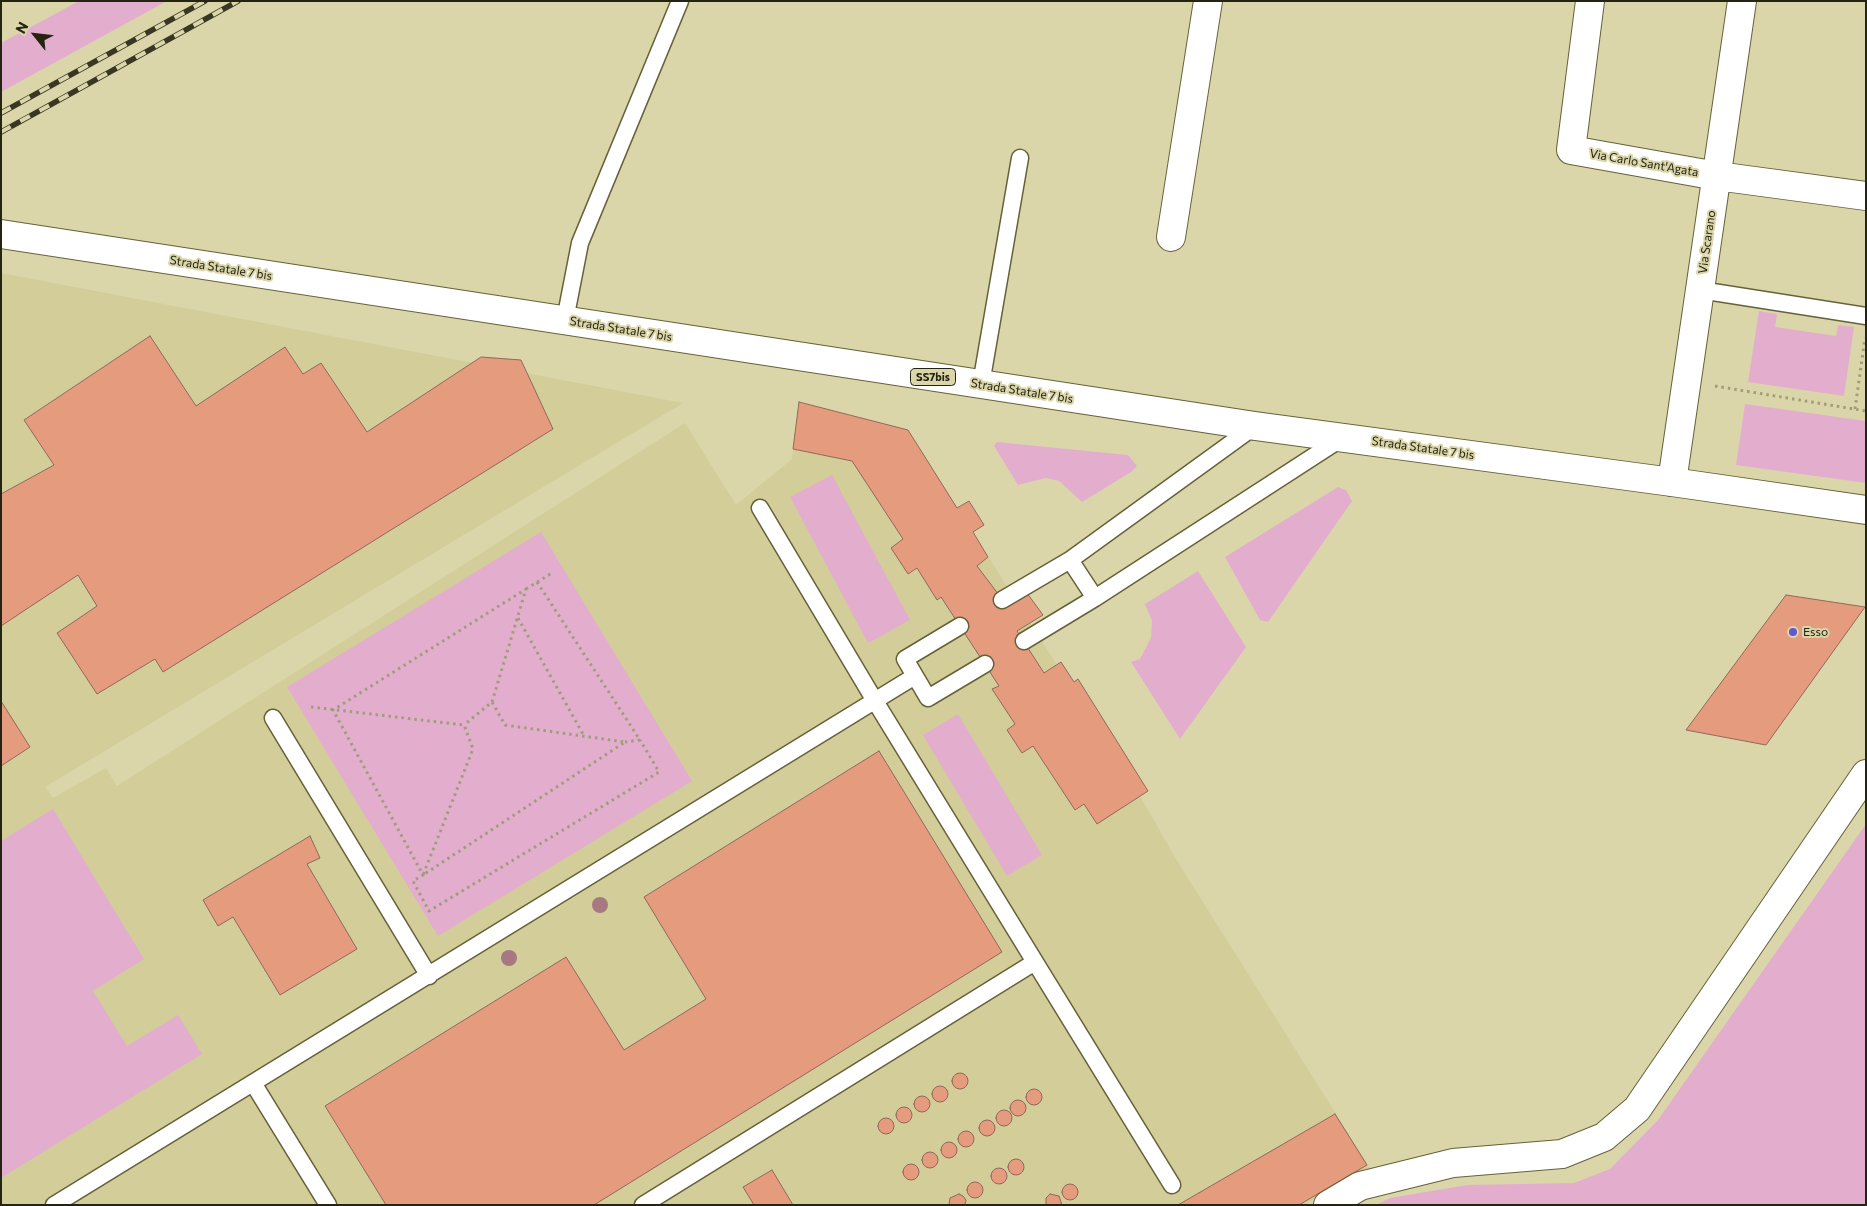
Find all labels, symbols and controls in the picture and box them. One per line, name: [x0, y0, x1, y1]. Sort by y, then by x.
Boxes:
north arrow: [10, 10, 60, 60]
text: N: [11, 19, 31, 36]
street label: Via Carlo Sant'Agata: [1588, 146, 1700, 180]
street label: Via Scarano: [1695, 209, 1719, 275]
street label: Strada Statale 7 bis: [169, 253, 273, 283]
street label: Strada Statale 7 bis: [569, 314, 673, 344]
road number: SS7bis: [910, 368, 956, 386]
street label: Strada Statale 7 bis: [970, 376, 1074, 406]
street label: Strada Statale 7 bis: [1371, 434, 1475, 462]
place label: Esso: [1803, 625, 1828, 639]
marker: Esso: [1787, 626, 1799, 638]

